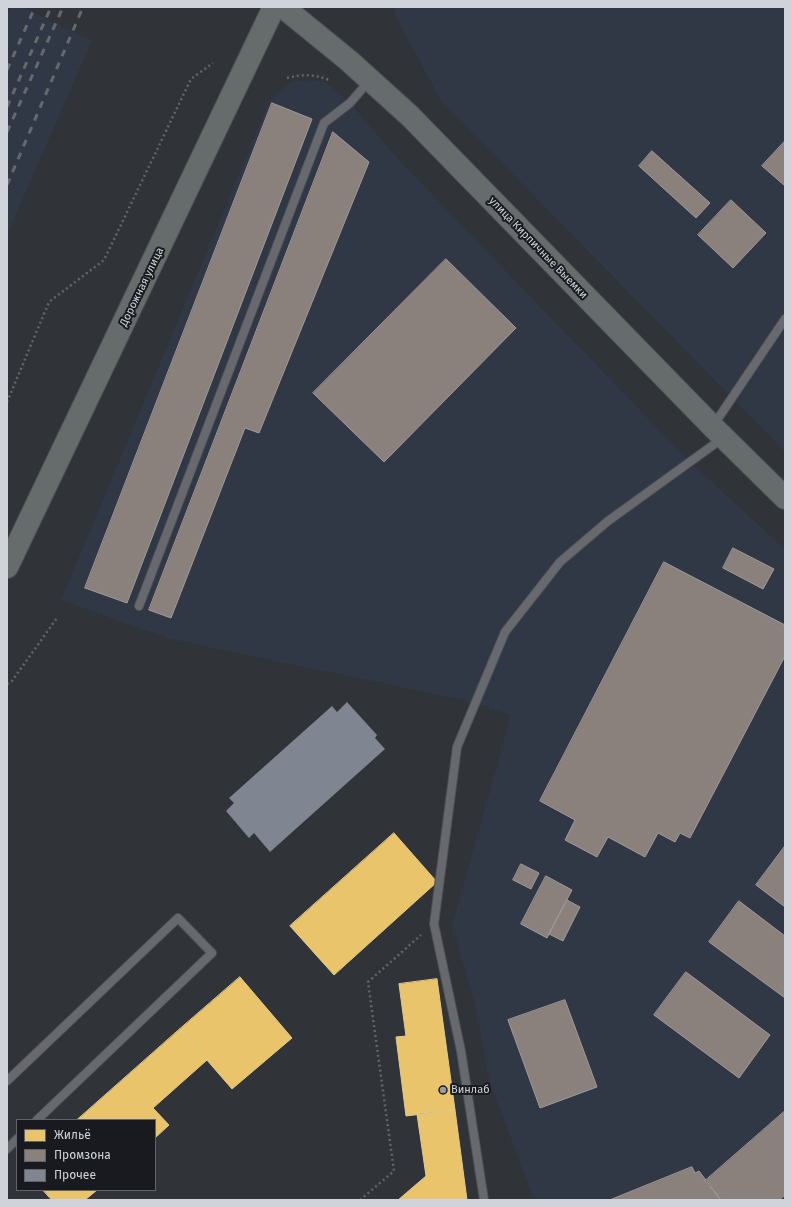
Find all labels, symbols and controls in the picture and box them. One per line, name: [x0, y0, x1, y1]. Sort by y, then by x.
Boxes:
street label: улица Кирпичные Выемки: [486, 194, 590, 302]
street label: Дорожная улица: [117, 245, 167, 329]
place label: Винлаб: [451, 1083, 489, 1097]
marker: Винлаб: [438, 1085, 448, 1095]
legend: [16, 1119, 156, 1191]
text: Жильё: [54, 1128, 91, 1142]
text: Промзона: [54, 1148, 111, 1162]
text: Прочее: [54, 1168, 96, 1182]

